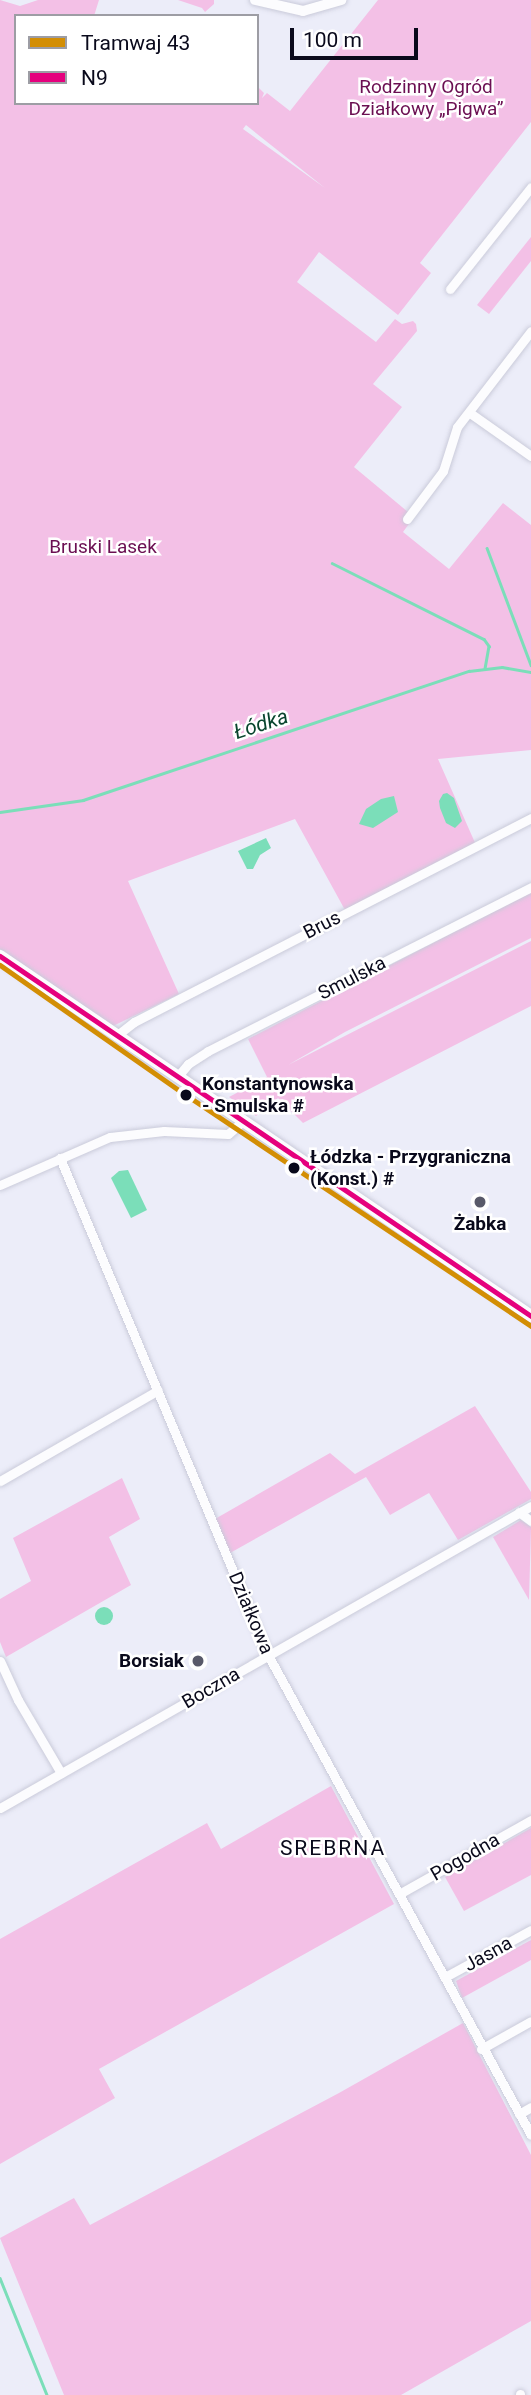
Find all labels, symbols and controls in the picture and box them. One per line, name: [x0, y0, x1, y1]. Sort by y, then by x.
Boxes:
legend: [14, 14, 259, 105]
scale bar: [293, 14, 421, 58]
text: 100 m: [303, 28, 362, 52]
text: Tramwaj 43: [81, 31, 190, 55]
text: N9: [81, 66, 108, 90]
park label: Rodzinny Ogród Działkowy „Pigwa”: [348, 76, 504, 120]
park label: Bruski Lasek: [49, 536, 157, 558]
water label: Łódka: [231, 703, 291, 745]
street label: Brus: [300, 906, 344, 944]
street label: Smulska: [314, 951, 390, 1005]
place label: Konstantynowska - Smulska #: [202, 1073, 354, 1117]
marker: Konstantynowska - Smulska #: [176, 1085, 196, 1105]
place label: Łódzka - Przygraniczna (Konst.) #: [310, 1146, 511, 1190]
marker: Łódzka - Przygraniczna (Konst.) #: [284, 1158, 304, 1178]
marker: Żabka: [472, 1194, 488, 1210]
place label: Żabka: [454, 1213, 506, 1235]
street label: Działkowa: [223, 1568, 279, 1658]
place label: Borsiak: [119, 1650, 184, 1672]
marker: Borsiak: [190, 1653, 206, 1669]
street label: Boczna: [178, 1662, 244, 1714]
street label: Pogodna: [426, 1828, 504, 1886]
district label: SREBRNA: [281, 1835, 385, 1861]
street label: Jasna: [460, 1932, 516, 1976]

